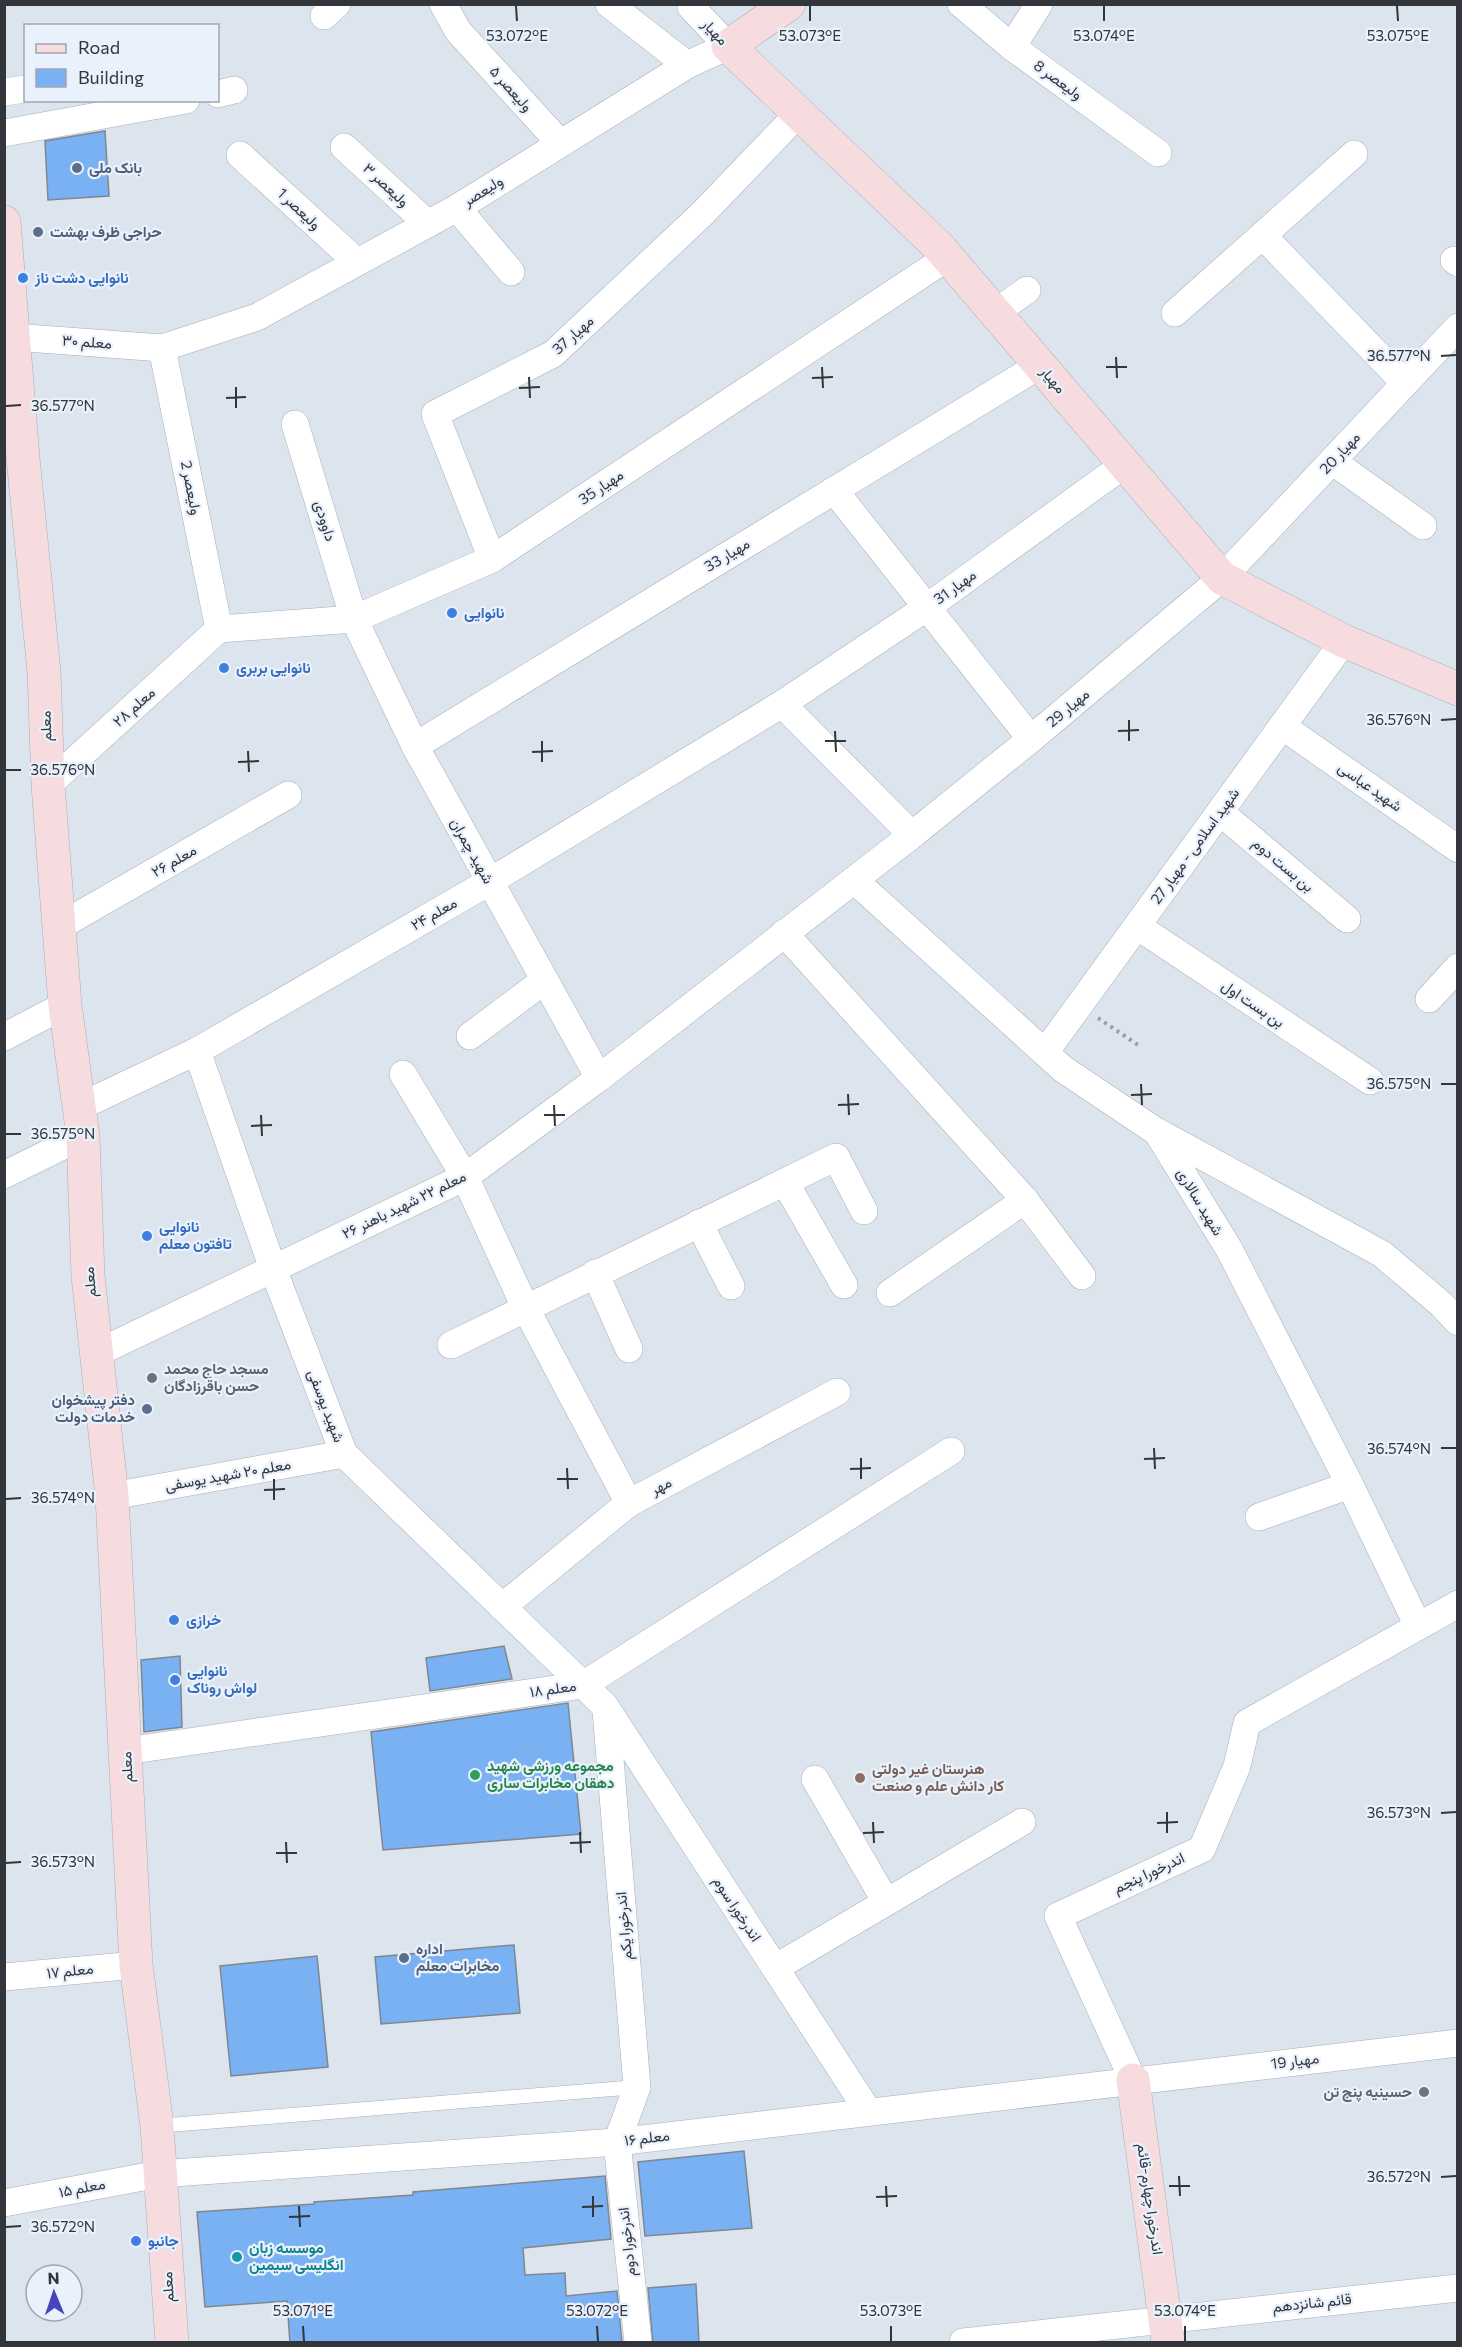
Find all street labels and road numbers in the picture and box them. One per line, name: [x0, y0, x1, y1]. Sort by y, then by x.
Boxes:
street label: مهیار: [697, 14, 733, 49]
street label: ولیعصر 8: [1030, 56, 1086, 104]
street label: ولیعصر ۵: [486, 62, 537, 116]
street label: ولیعصر ۳: [359, 158, 413, 211]
street label: ولیعصر: [458, 171, 506, 211]
street label: ولیعصر 1: [273, 184, 325, 234]
street label: مهیار 37: [548, 311, 597, 358]
street label: معلم ۳۰: [61, 330, 113, 354]
street label: مهیار: [1036, 361, 1070, 397]
street label: مهیار 20: [1315, 428, 1364, 478]
street label: ولیعصر 2: [177, 459, 206, 517]
street label: مهیار 35: [575, 465, 627, 508]
street label: داوودی: [309, 498, 341, 544]
street label: مهیار 33: [700, 534, 753, 576]
street label: مهیار 31: [930, 565, 980, 608]
street label: معلم ۲۸: [109, 683, 159, 731]
street label: مهیار 29: [1042, 684, 1093, 731]
street label: معلم: [35, 710, 57, 742]
street label: شهید عباسی: [1334, 758, 1406, 817]
street label: شهید اسلامی - مهیار 27: [1146, 784, 1244, 908]
street label: شهید چمران: [446, 814, 498, 888]
street label: بن بست دوم: [1248, 833, 1318, 897]
street label: معلم ۲۶: [148, 840, 200, 882]
street label: معلم ۲۴: [407, 893, 461, 935]
street label: بن بست اول: [1218, 976, 1288, 1032]
street label: شهید سالاری: [1172, 1164, 1228, 1240]
street label: معلم ۲۲ شهید باهنر ۲۶: [339, 1166, 469, 1244]
street label: معلم: [79, 1266, 101, 1298]
street label: شهید یوسفی: [303, 1367, 349, 1446]
street label: معلم ۲۰ شهید یوسفی: [163, 1454, 293, 1496]
street label: مهر: [646, 1472, 675, 1499]
street label: معلم ۱۸: [528, 1676, 578, 1702]
street label: معلم: [116, 1751, 138, 1783]
street label: اندرخورا پنجم: [1110, 1848, 1188, 1898]
street label: اندرخورا سوم: [708, 1872, 766, 1946]
street label: اندرخورا یکم: [611, 1891, 637, 1961]
street label: معلم ١٧: [46, 1959, 94, 1983]
street label: مهیار 19: [1270, 2048, 1320, 2073]
street label: معلم ۱۶: [623, 2125, 671, 2151]
street label: اندرخورا چهارم-قائم: [1132, 2142, 1168, 2256]
street label: معلم ۱۵: [57, 2174, 107, 2202]
street label: اندرخورا دوم: [613, 2206, 641, 2278]
street label: معلم: [157, 2271, 179, 2303]
street label: قائم شانزدهم: [1271, 2289, 1353, 2317]

